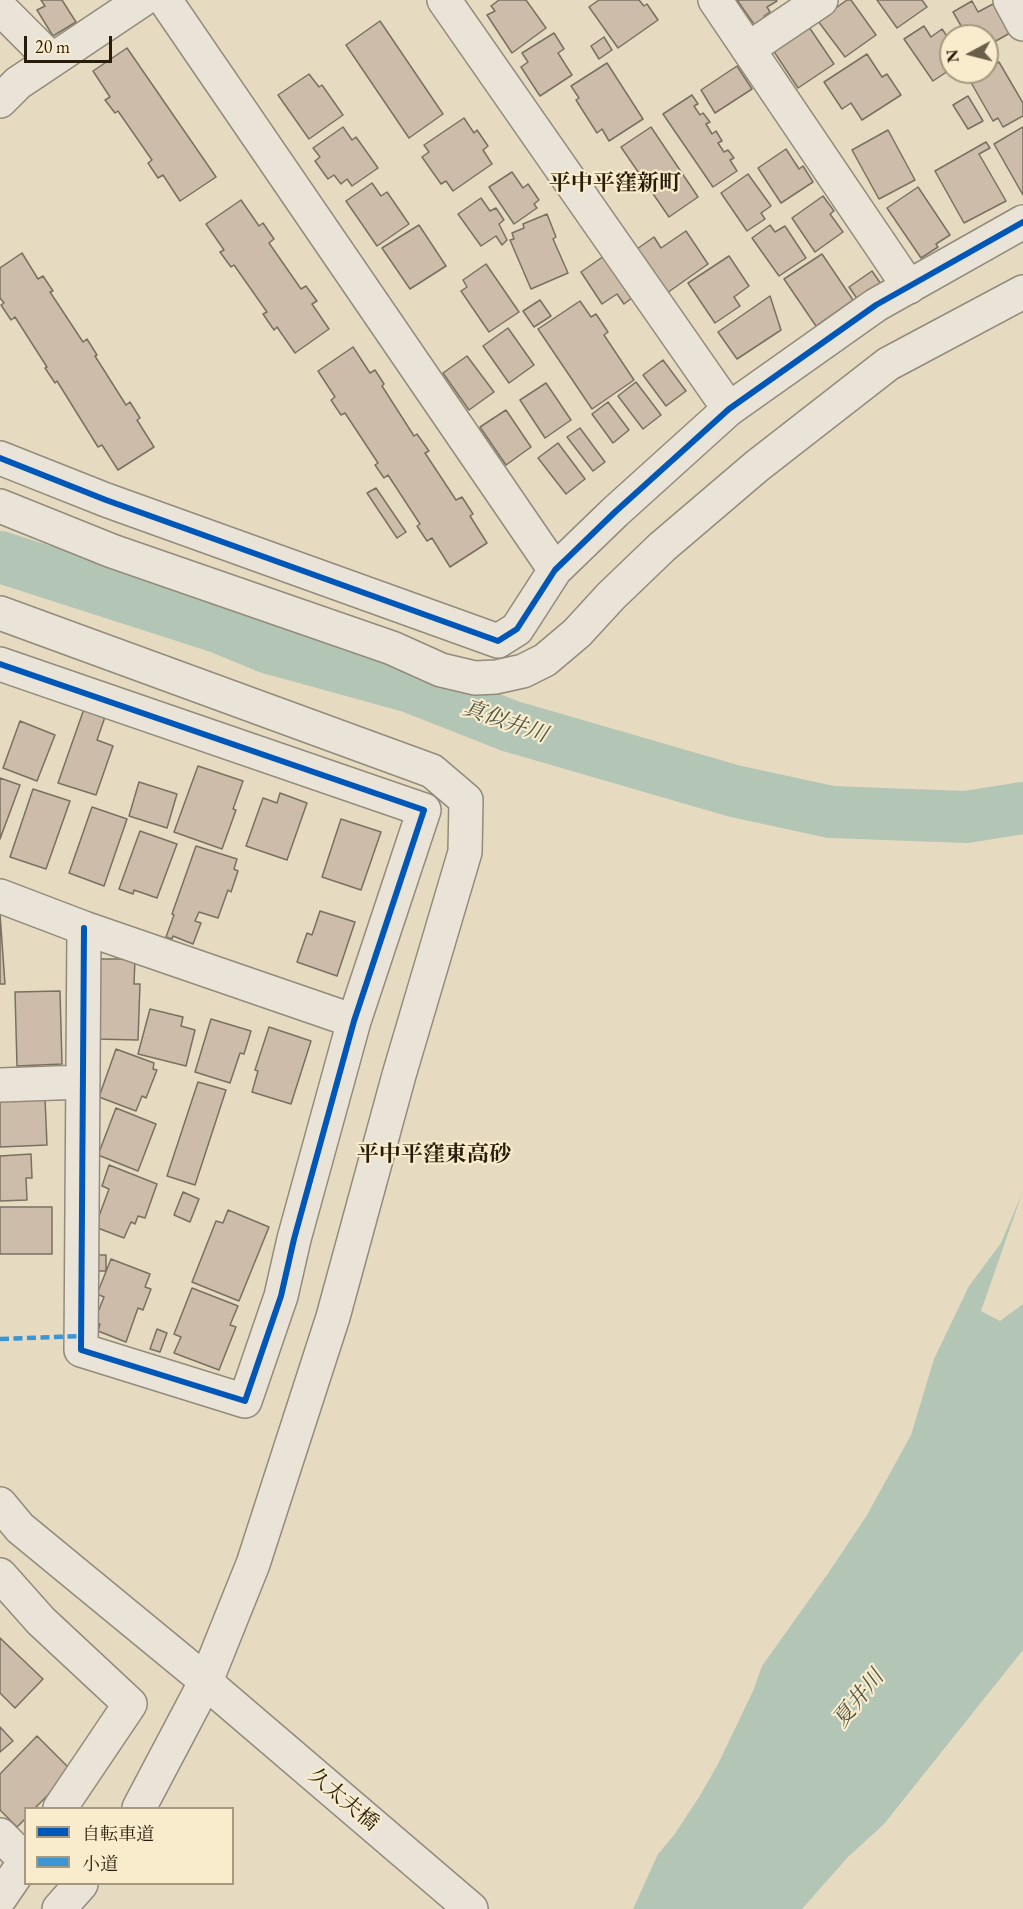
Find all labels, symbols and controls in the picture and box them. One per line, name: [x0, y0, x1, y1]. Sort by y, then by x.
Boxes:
scale bar: [27, 24, 116, 62]
north arrow: [939, 24, 999, 84]
text: 20 m: [35, 35, 70, 58]
text: N: [941, 48, 964, 64]
district label: 平中平窪新町: [549, 171, 681, 197]
water label: 真似井川: [459, 695, 551, 749]
district label: 平中平窪東高砂: [357, 1142, 511, 1168]
water label: 夏井川: [828, 1665, 890, 1733]
street label: 久太夫橋: [303, 1763, 383, 1837]
legend: [24, 1807, 234, 1885]
text: 自転車道: [82, 1822, 154, 1845]
text: 小道: [82, 1852, 118, 1875]

